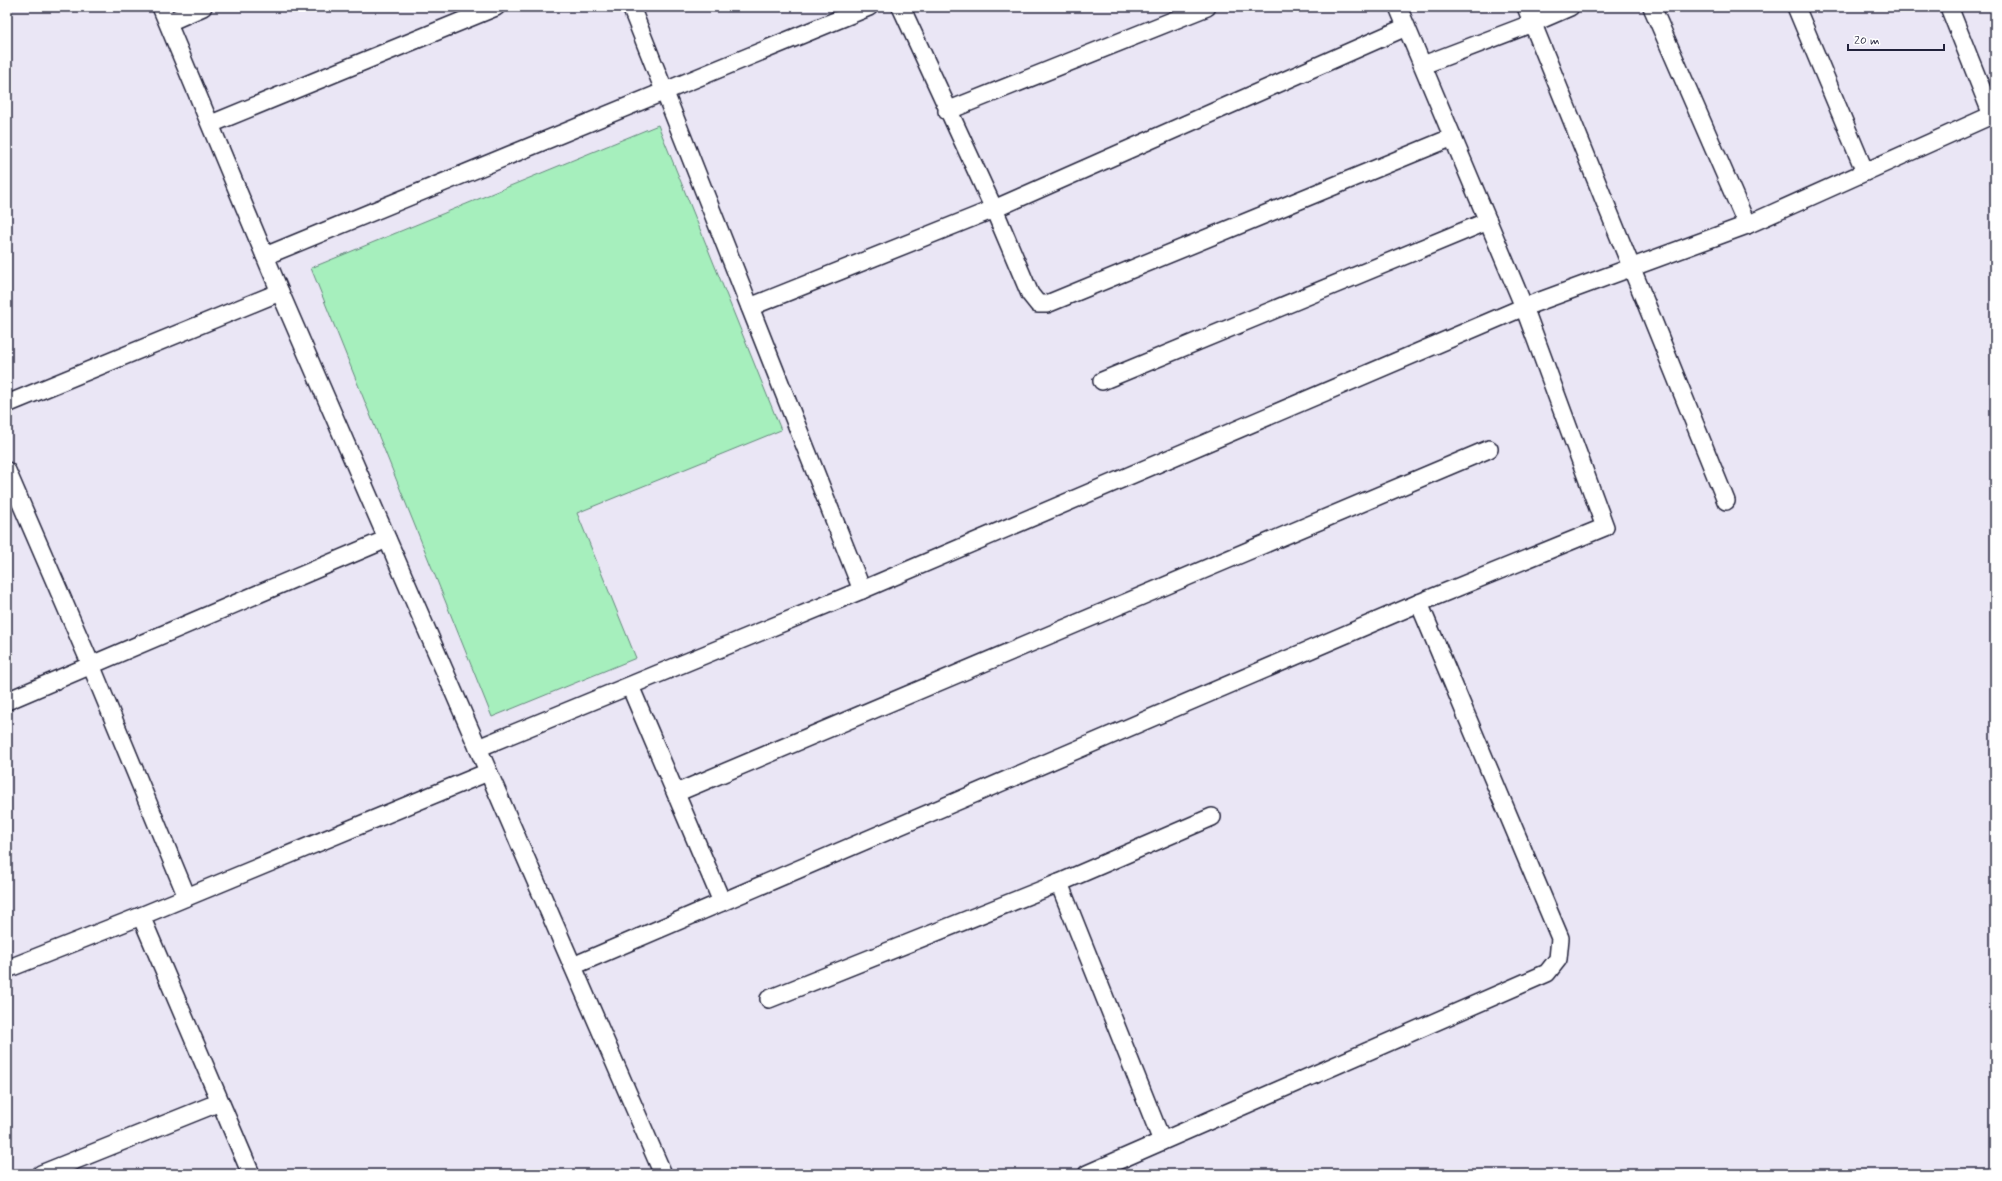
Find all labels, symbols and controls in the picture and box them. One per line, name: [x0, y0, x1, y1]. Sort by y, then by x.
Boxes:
scale bar: [1848, 26, 1944, 52]
text: 20 m: [1854, 33, 1880, 49]

